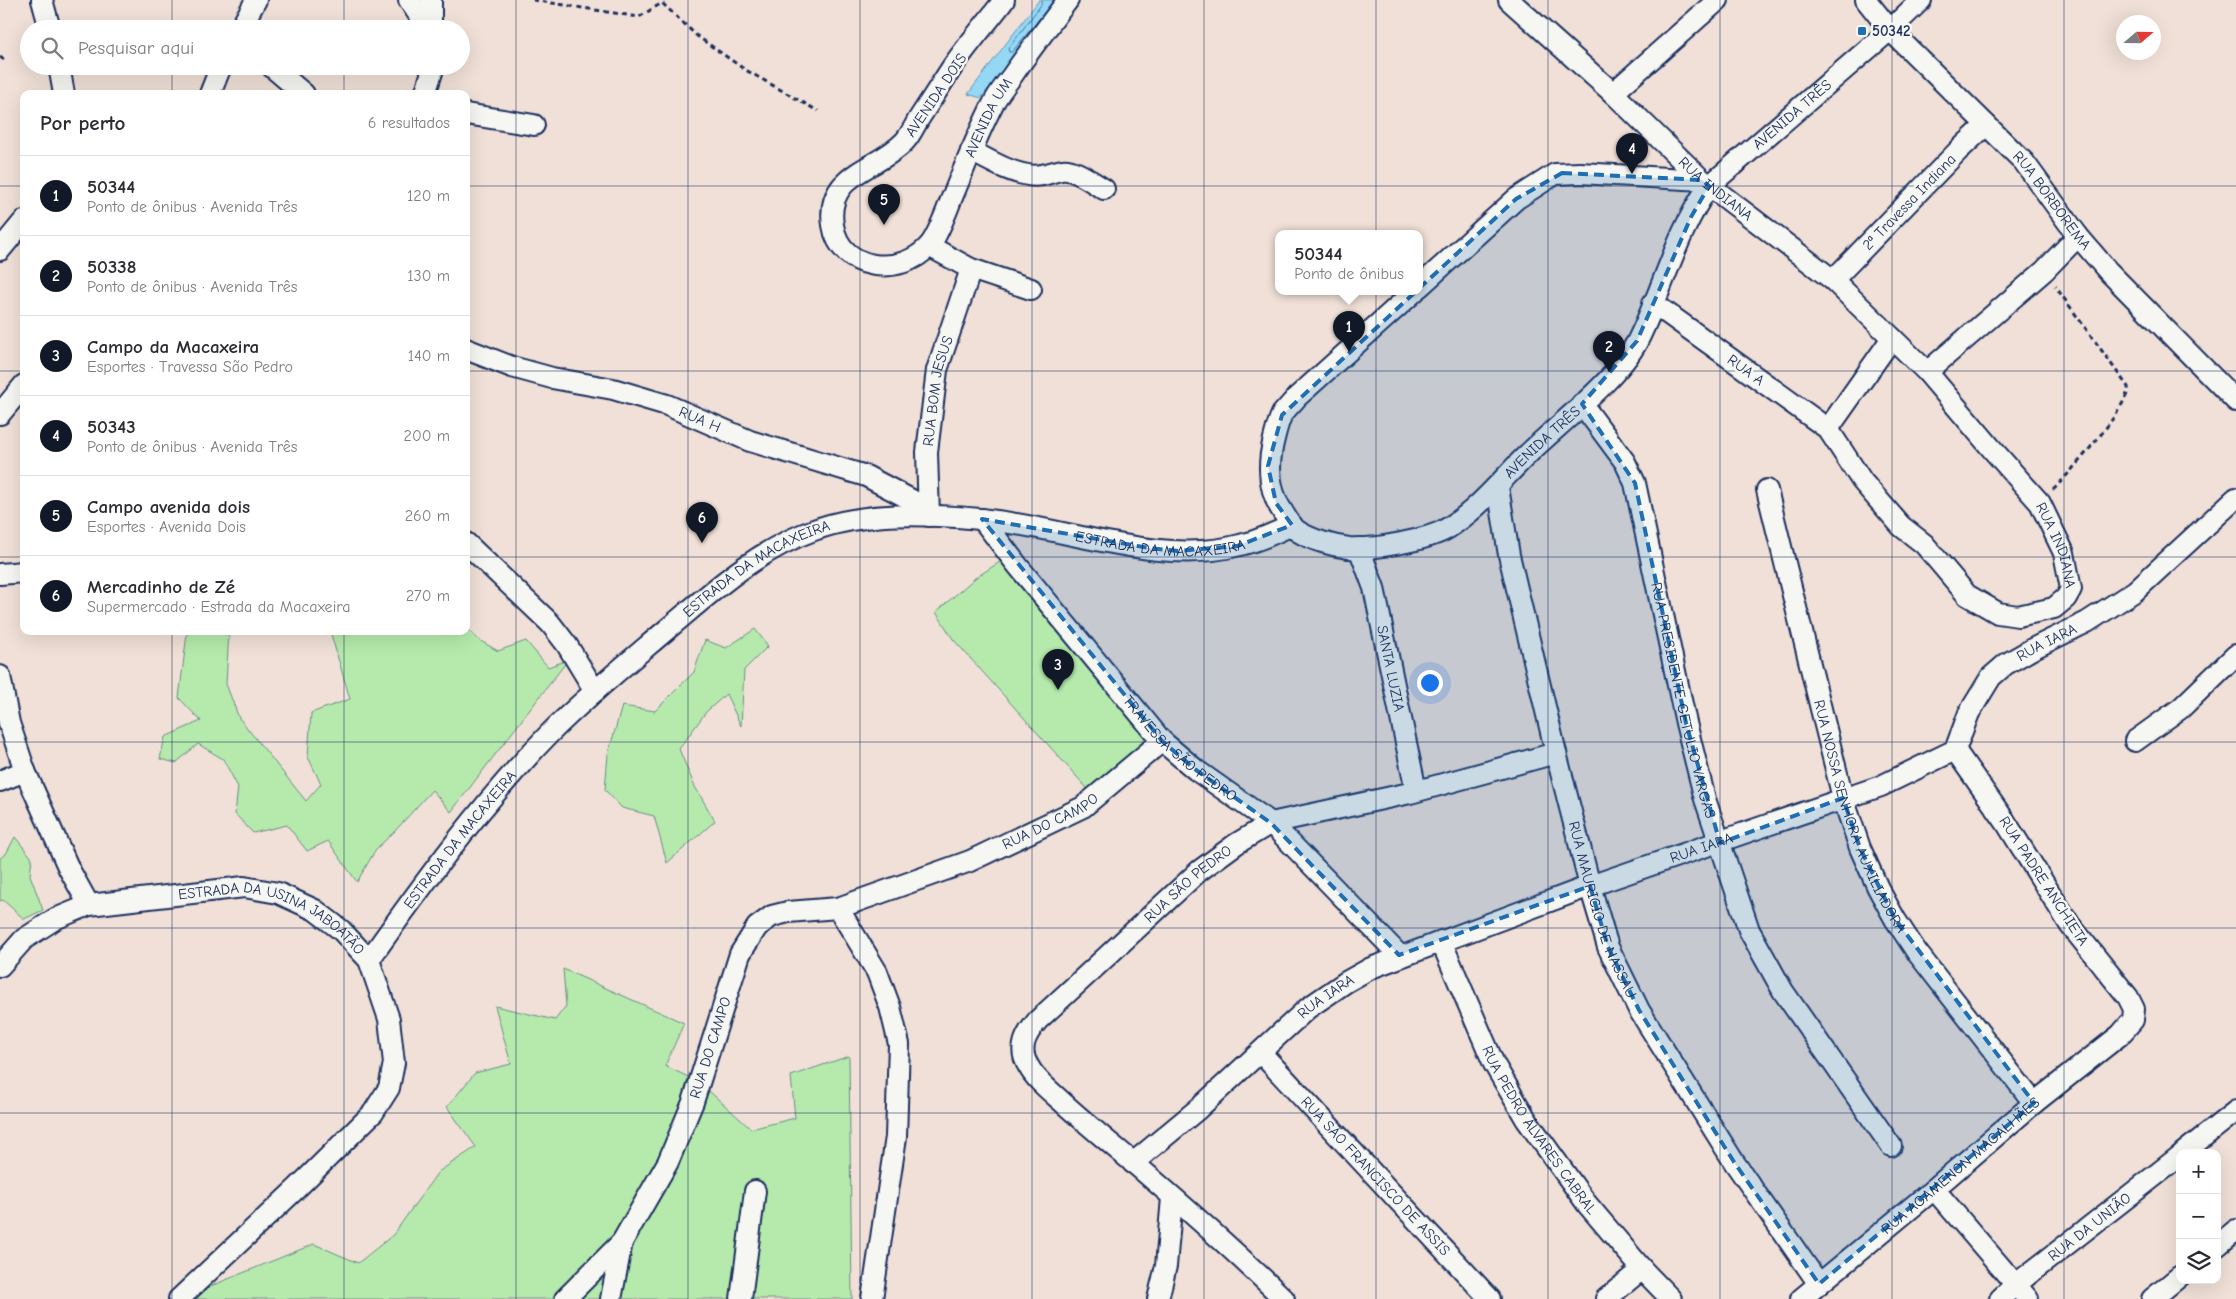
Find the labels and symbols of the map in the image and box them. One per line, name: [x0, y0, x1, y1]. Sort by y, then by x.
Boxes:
north arrow: [2116, 15, 2161, 60]
place label: 50342: [1872, 22, 1910, 40]
marker: 50342: [1856, 25, 1868, 37]
street label: AVENIDA DOIS: [901, 50, 971, 140]
street label: AVENIDA UM: [961, 74, 1016, 160]
street label: AVENIDA TRÊS: [1749, 76, 1835, 153]
pin: 4: [1616, 133, 1648, 174]
street label: RUA BORBOREMA: [2009, 147, 2095, 254]
street label: 2ª Travessa Indiana: [1859, 150, 1959, 254]
street label: RUA INDIANA: [1675, 153, 1757, 225]
pin: 5: [868, 184, 900, 225]
pin: 1: [1333, 311, 1365, 352]
pin: 2: [1593, 331, 1625, 372]
street label: RUA BOM JESUS: [919, 334, 957, 447]
street label: RUA A: [1724, 351, 1768, 390]
street label: RUA H: [676, 402, 723, 436]
street label: AVENIDA TRÊS: [1500, 402, 1584, 482]
street label: RUA INDIANA: [2032, 499, 2080, 590]
pin: 6: [686, 502, 718, 543]
street label: ESTRADA DA MACAXEIRA: [679, 516, 832, 621]
street label: ESTRADA DA MACAXEIRA: [1074, 527, 1247, 560]
street label: RUA PRESIDENTE GETULIO VARGAS: [1647, 581, 1720, 821]
street label: RUA IARA: [2013, 619, 2080, 665]
street label: SANTA LUZIA: [1373, 624, 1408, 714]
pin: 3: [1042, 649, 1074, 690]
your location: [1417, 670, 1443, 696]
street label: TRAVESSA SÃO PEDRO: [1119, 692, 1241, 805]
street label: RUA NOSSA SENHORA AUXILIADORA: [1810, 698, 1911, 936]
street label: ESTRADA DA MACAXEIRA: [400, 766, 520, 912]
street label: RUA DO CAMPO: [999, 789, 1102, 853]
street label: RUA PADRE ANCHIETA: [1995, 813, 2093, 949]
street label: RUA MAURICIO DE NASSAU: [1565, 819, 1641, 1001]
street label: RUA IARA: [1668, 829, 1735, 867]
street label: RUA SÃO PEDRO: [1140, 841, 1235, 926]
street label: ESTRADA DA USINA JABOATÃO: [177, 878, 368, 958]
street label: RUA IARA: [1294, 970, 1357, 1022]
street label: RUA DO CAMPO: [686, 995, 735, 1101]
street label: RUA PEDRO ÁLVARES CABRAL: [1478, 1043, 1601, 1218]
street label: RUA SÃO FRANCISCO DE ASSIS: [1297, 1093, 1454, 1259]
street label: RUA AGAMENON MAGALHÃES: [1878, 1093, 2043, 1238]
street label: RUA DA UNIÃO: [2044, 1189, 2135, 1265]

